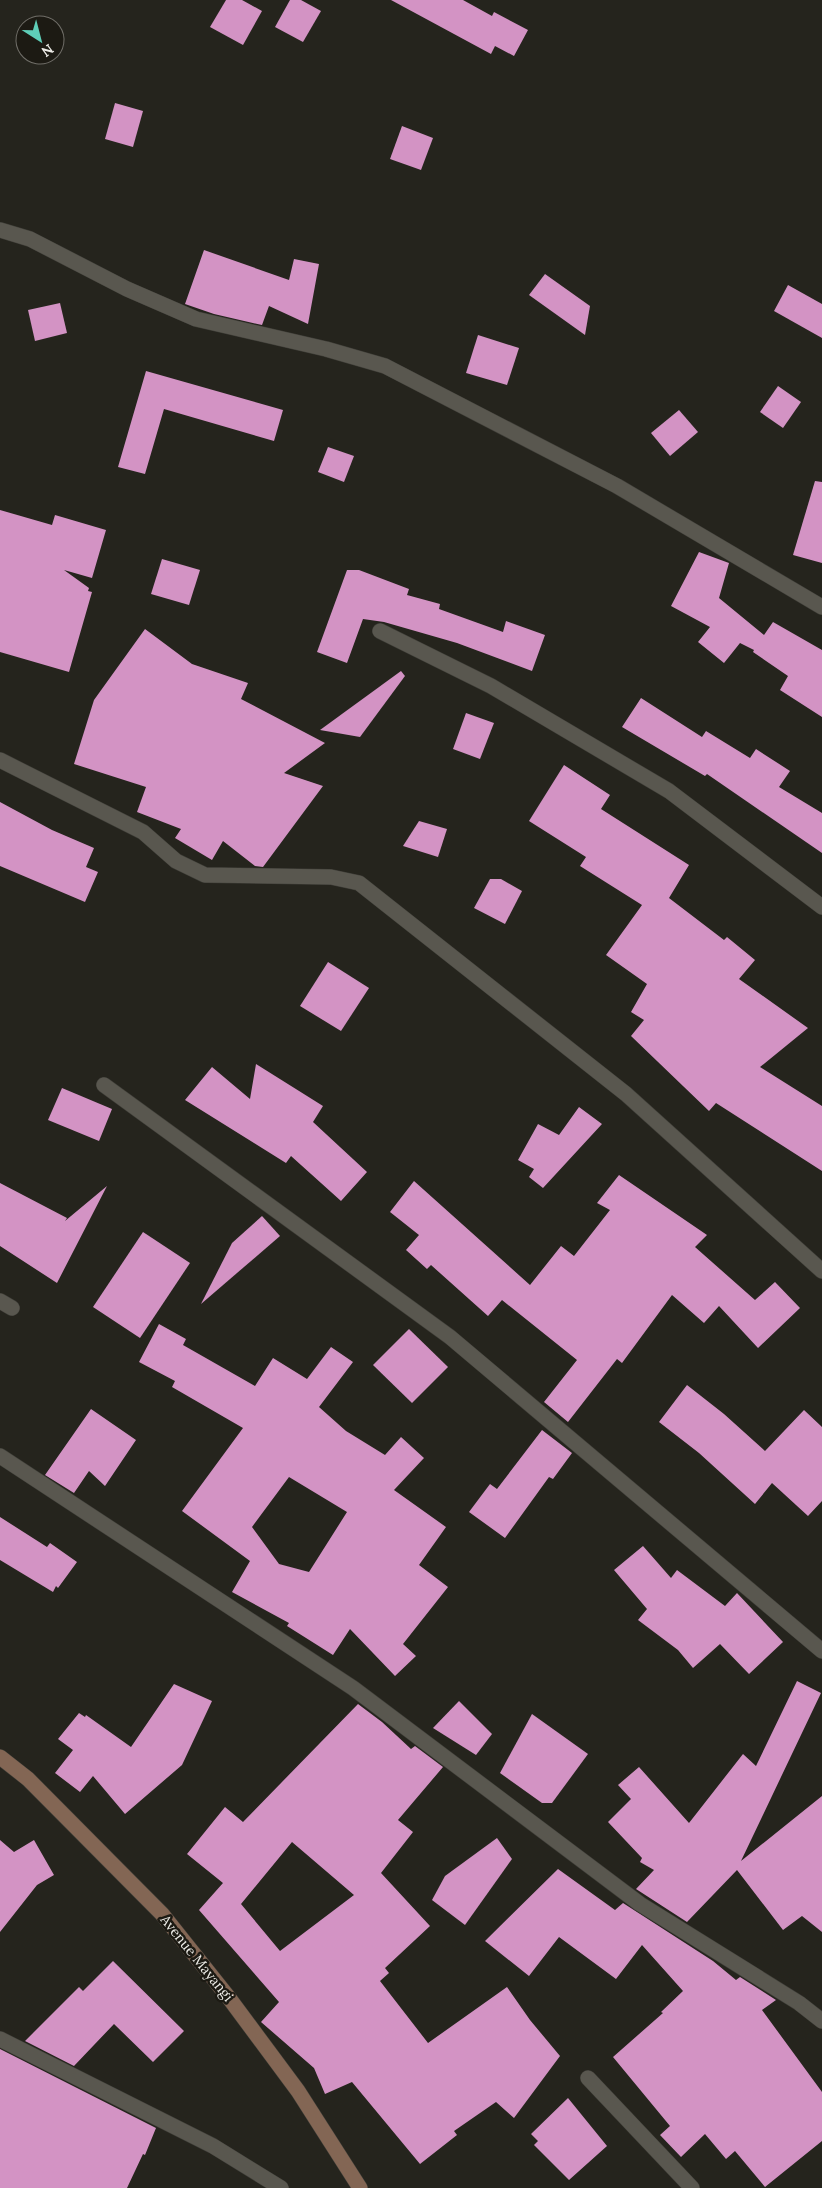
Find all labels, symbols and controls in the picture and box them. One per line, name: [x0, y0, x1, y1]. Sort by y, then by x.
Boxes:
north arrow: [15, 15, 65, 65]
text: N: [38, 40, 57, 61]
street label: Avenue Mayangi: [156, 1910, 237, 2005]

